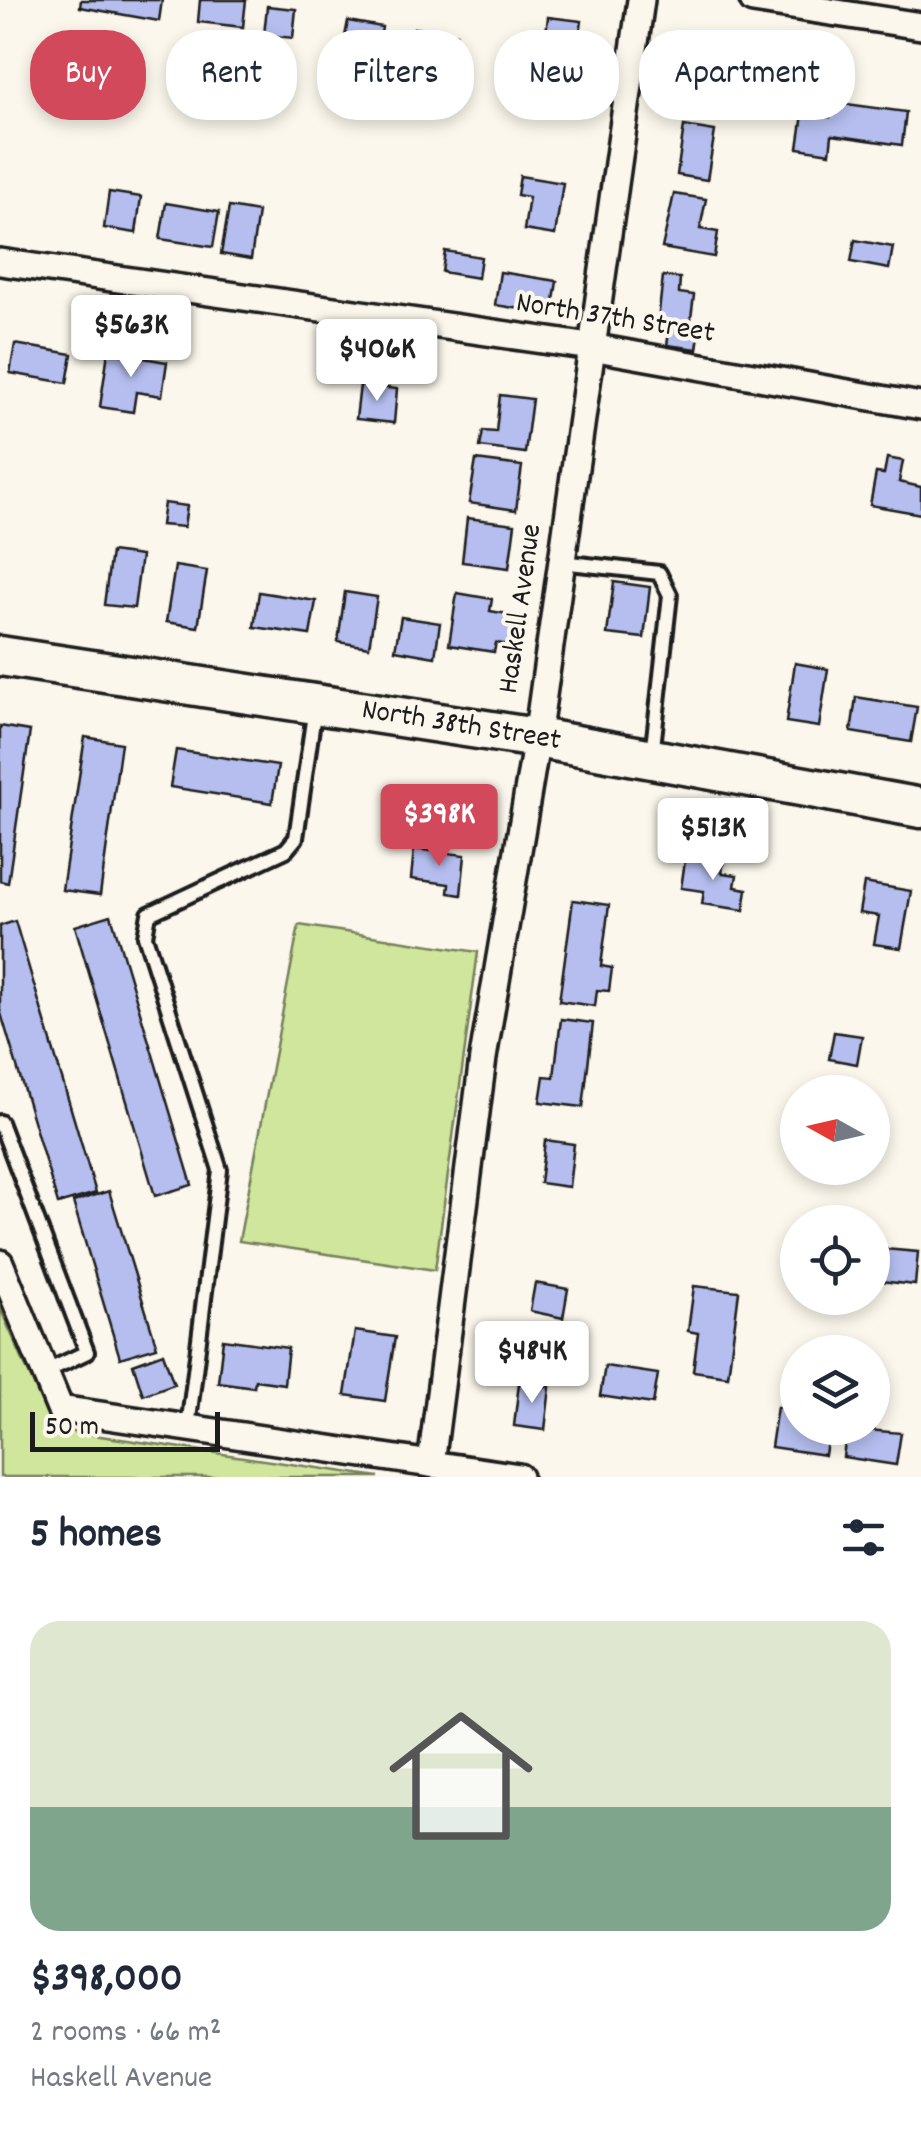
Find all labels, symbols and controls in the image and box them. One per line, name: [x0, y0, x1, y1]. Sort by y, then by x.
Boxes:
chip: Buy: [30, 30, 146, 120]
chip: Rent: [166, 30, 297, 120]
chip: Filters: [317, 30, 474, 120]
chip: New: [494, 30, 619, 120]
chip: Apartment: [639, 30, 855, 120]
street label: North 37th Street: [513, 283, 717, 357]
pin: $563K: [61, 295, 201, 380]
text: $563K: [93, 304, 169, 350]
pin: $406K: [307, 319, 447, 404]
text: $406K: [338, 328, 416, 374]
street label: Haskell Avenue: [489, 521, 555, 697]
street label: North 38th Street: [358, 690, 564, 764]
pin: $398K: [369, 784, 509, 869]
text: $398K: [403, 793, 475, 839]
pin: $513K: [643, 798, 783, 883]
text: $513K: [679, 807, 747, 853]
north arrow: [780, 1075, 890, 1185]
map controls: [780, 1075, 890, 1445]
button: locate: [780, 1205, 890, 1315]
pin: $484K: [462, 1321, 602, 1406]
text: $484K: [497, 1330, 567, 1376]
button: layers: [780, 1335, 890, 1445]
scale bar: [30, 1407, 220, 1452]
text: 50 m: [45, 1409, 99, 1449]
text: 5 homes: [30, 1507, 162, 1567]
icon: filters: [836, 1510, 891, 1565]
icon: home: [371, 1686, 551, 1866]
text: $398,000: [30, 1951, 183, 2011]
text: 2 rooms · 66 m²: [30, 2011, 221, 2057]
text: Haskell Avenue: [30, 2057, 212, 2103]

